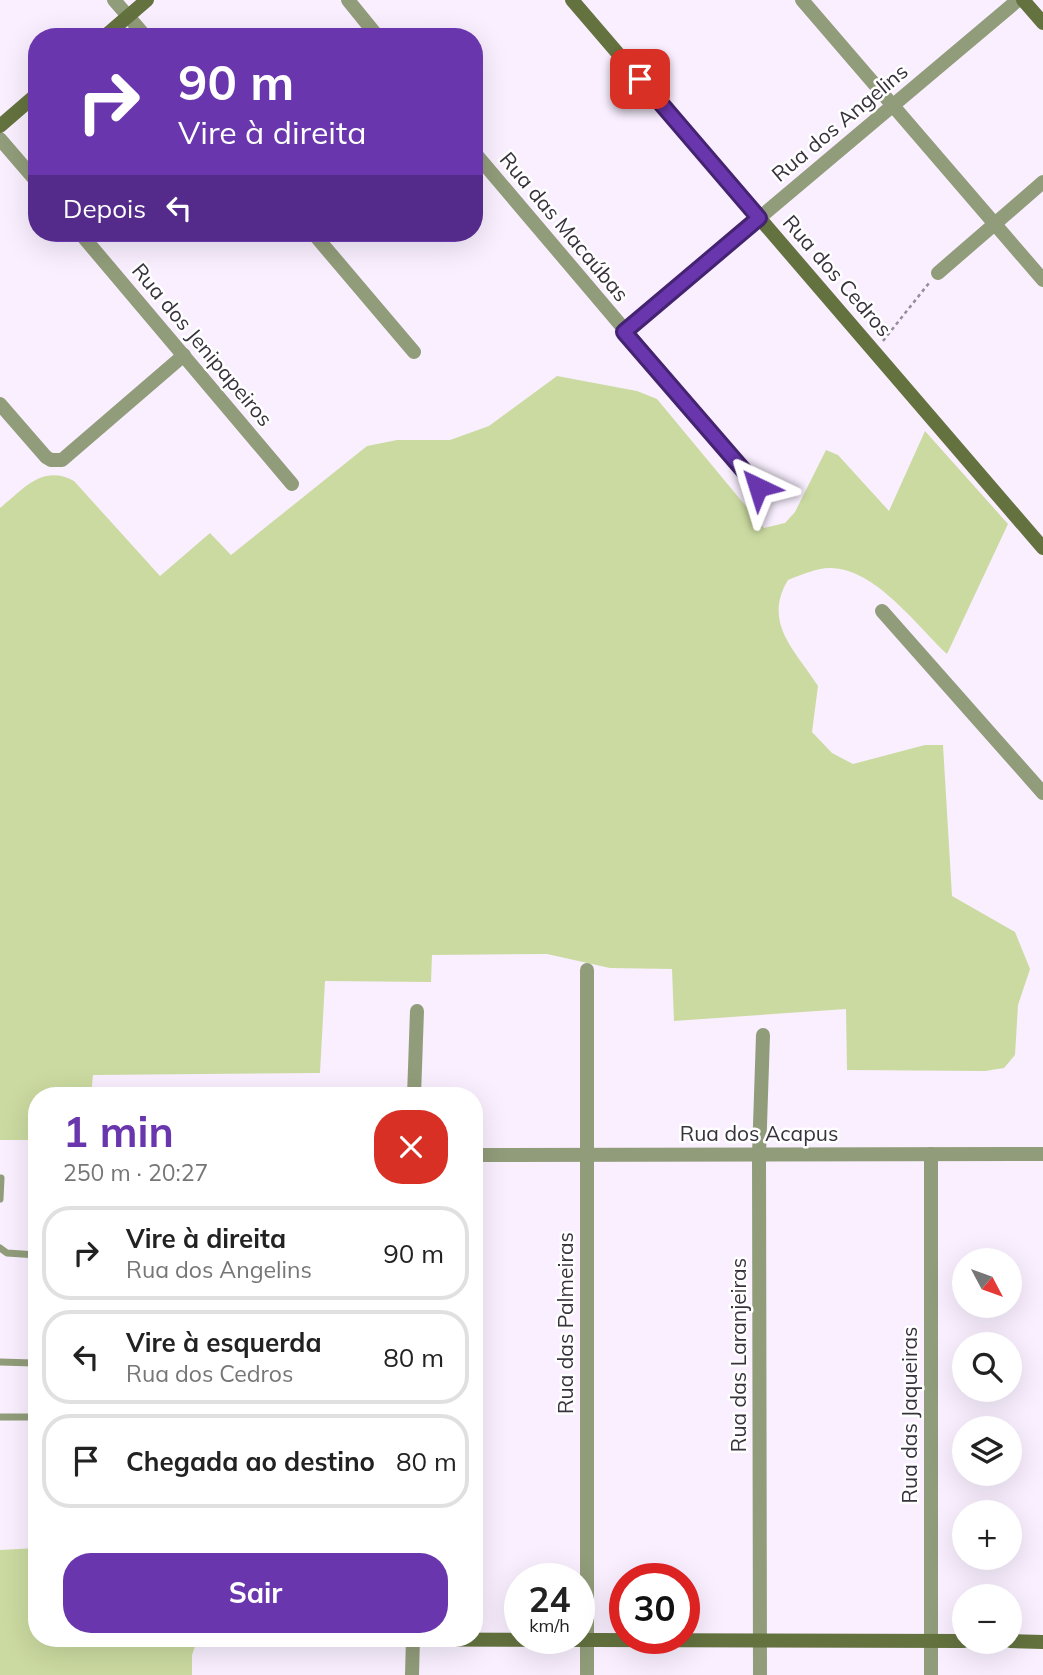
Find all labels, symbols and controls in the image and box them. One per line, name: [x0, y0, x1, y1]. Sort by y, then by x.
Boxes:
pin: [610, 49, 670, 109]
text: 90 m: [178, 51, 294, 112]
icon: right: [63, 56, 154, 147]
street label: Rua dos Angelins: [766, 58, 913, 187]
icon: arrive: [621, 60, 659, 98]
text: Vire à direita: [178, 112, 366, 152]
street label: Rua das Macaúbas: [495, 146, 635, 306]
icon: left: [160, 189, 198, 227]
text: Depois: [63, 192, 146, 225]
street label: Rua dos Cedros: [778, 209, 898, 342]
street label: Rua dos Jenipapeiros: [127, 257, 279, 431]
position arrow: [721, 450, 795, 524]
text: 1 min: [63, 1105, 174, 1158]
button: close: [374, 1110, 448, 1184]
street label: Rua dos Acapus: [680, 1120, 838, 1146]
text: 250 m · 20:27: [63, 1158, 208, 1187]
text: Vire à direita: [126, 1222, 286, 1255]
street label: Rua das Palmeiras: [552, 1232, 578, 1414]
icon: right: [67, 1234, 105, 1272]
text: 90 m: [383, 1237, 444, 1270]
north arrow: [952, 1248, 1022, 1318]
map controls: [952, 1248, 1022, 1654]
text: Rua dos Angelins: [126, 1255, 312, 1284]
street label: Rua das Laranjeiras: [725, 1258, 751, 1452]
text: Vire à esquerda: [126, 1326, 322, 1359]
street label: Rua das Jaqueiras: [896, 1326, 922, 1504]
button: search: [952, 1332, 1022, 1402]
icon: left: [67, 1338, 105, 1376]
text: 80 m: [383, 1341, 444, 1374]
text: Rua dos Cedros: [126, 1359, 293, 1388]
button: layers: [952, 1416, 1022, 1486]
icon: arrive: [67, 1442, 105, 1480]
text: Chegada ao destino: [126, 1445, 375, 1478]
text: 80 m: [396, 1445, 457, 1478]
button: +: [952, 1500, 1022, 1570]
button: Sair: [63, 1553, 448, 1633]
speed limit sign: 30: [609, 1563, 700, 1654]
text: 24: [528, 1577, 571, 1621]
button: −: [952, 1584, 1022, 1654]
text: km/h: [529, 1614, 570, 1637]

